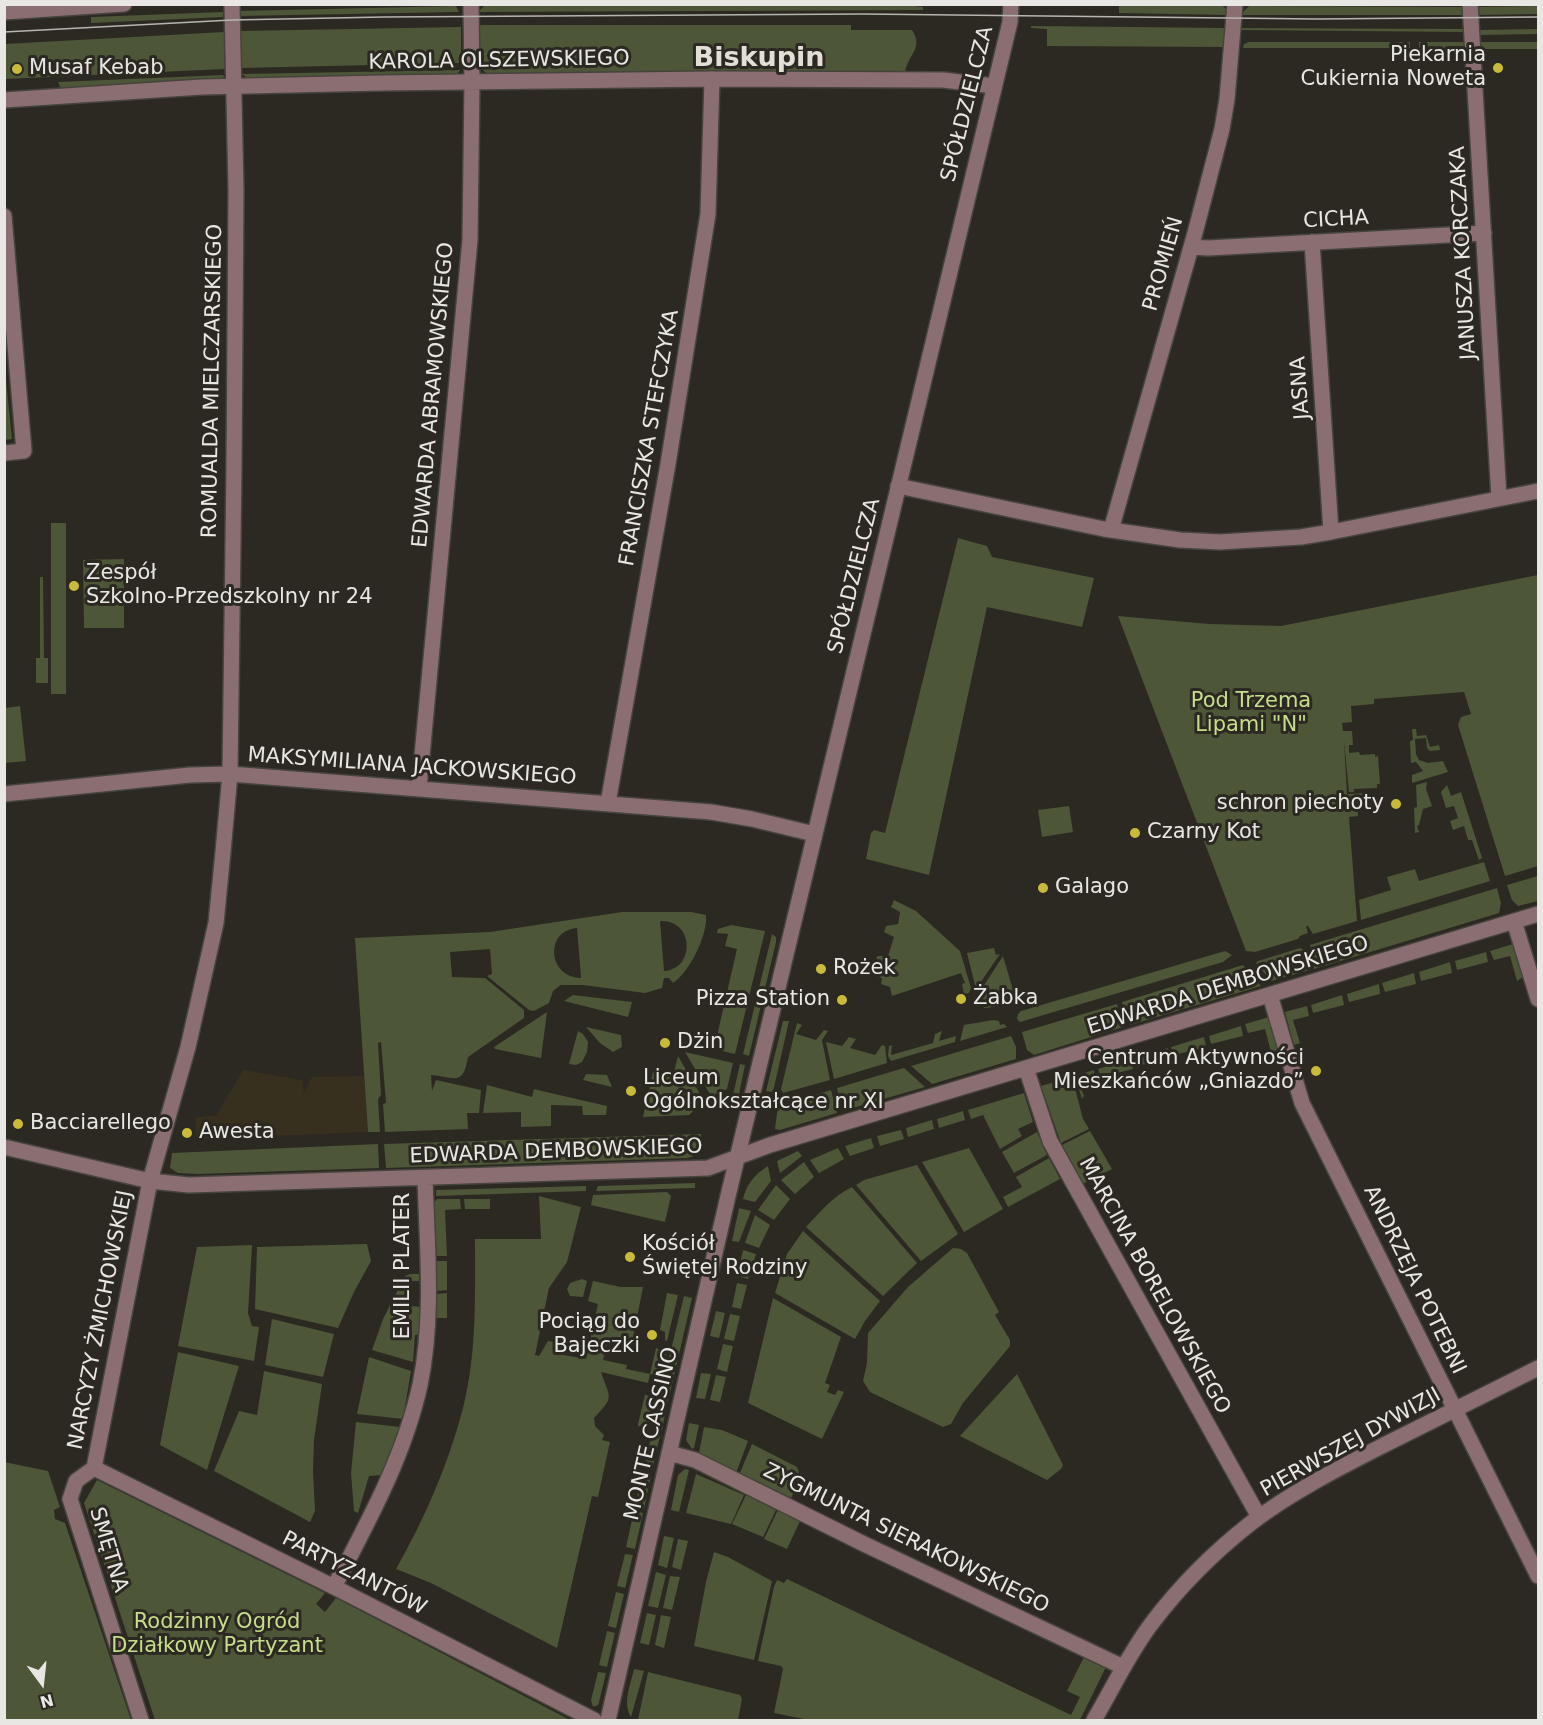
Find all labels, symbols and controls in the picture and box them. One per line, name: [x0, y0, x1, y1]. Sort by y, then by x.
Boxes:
street label: SPÓŁDZIELCZA: [936, 24, 1000, 184]
district label: Biskupin: [694, 43, 824, 75]
place label: Piekarnia Cukiernia Noweta: [1300, 43, 1486, 93]
street label: KAROLA OLSZEWSKIEGO: [368, 46, 630, 76]
place label: Musaf Kebab: [29, 56, 163, 82]
marker: Piekarnia Cukiernia Noweta: [1491, 61, 1505, 75]
marker: Musaf Kebab: [10, 62, 24, 76]
street label: JANUSZA KORCZAKA: [1446, 146, 1482, 360]
street label: CICHA: [1303, 206, 1369, 234]
street label: PROMIEŃ: [1139, 214, 1189, 314]
street label: ROMUALDA MIELCZARSKIEGO: [198, 224, 228, 538]
street label: EDWARDA ABRAMOWSKIEGO: [408, 241, 460, 549]
street label: FRANCISZKA STEFCZYKA: [615, 308, 685, 568]
street label: JASNA: [1286, 355, 1316, 421]
street label: SPÓŁDZIELCZA: [823, 496, 887, 656]
place label: Zespół Szkolno-Przedszkolny nr 24: [86, 561, 373, 611]
marker: Zespół Szkolno-Przedszkolny nr 24: [67, 579, 81, 593]
park label: Pod Trzema Lipami "N": [1191, 689, 1311, 739]
street label: MAKSYMILIANA JACKOWSKIEGO: [247, 743, 577, 791]
place label: schron piechoty: [1217, 791, 1384, 817]
marker: schron piechoty: [1389, 797, 1403, 811]
place label: Czarny Kot: [1147, 820, 1260, 846]
marker: Czarny Kot: [1128, 826, 1142, 840]
place label: Galago: [1055, 875, 1129, 901]
marker: Galago: [1036, 881, 1050, 895]
street label: EDWARDA DEMBOWSKIEGO: [1084, 931, 1372, 1041]
place label: Rożek: [833, 956, 896, 982]
marker: Rożek: [814, 962, 828, 976]
place label: Żabka: [973, 986, 1038, 1012]
place label: Pizza Station: [696, 987, 830, 1013]
marker: Żabka: [954, 992, 968, 1006]
marker: Pizza Station: [835, 993, 849, 1007]
place label: Dżin: [677, 1030, 723, 1056]
marker: Dżin: [658, 1036, 672, 1050]
place label: Centrum Aktywności Mieszkańców „Gniazdo”: [1053, 1046, 1304, 1096]
marker: Centrum Aktywności Mieszkańców „Gniazdo”: [1309, 1064, 1323, 1078]
place label: Liceum Ogólnokształcące nr XI: [643, 1066, 884, 1116]
marker: Liceum Ogólnokształcące nr XI: [624, 1084, 638, 1098]
place label: Bacciarellego: [30, 1111, 171, 1137]
marker: Bacciarellego: [11, 1117, 25, 1131]
place label: Awesta: [199, 1120, 275, 1146]
marker: Awesta: [180, 1126, 194, 1140]
street label: EDWARDA DEMBOWSKIEGO: [409, 1134, 703, 1170]
street label: MARCINA BORELOWSKIEGO: [1073, 1153, 1235, 1419]
street label: ANDRZEJA POTEBNI: [1357, 1181, 1471, 1379]
street label: NARCYZY ŻMICHOWSKIEJ: [63, 1188, 139, 1452]
street label: EMILII PLATER: [391, 1193, 417, 1339]
place label: Kościół Świętej Rodziny: [642, 1232, 807, 1282]
marker: Kościół Świętej Rodziny: [623, 1250, 637, 1264]
place label: Pociąg do Bajeczki: [539, 1310, 640, 1360]
marker: Pociąg do Bajeczki: [645, 1328, 659, 1342]
street label: MONTE CASSINO: [620, 1345, 684, 1523]
street label: PIERWSZEJ DYWIZJI: [1257, 1383, 1445, 1503]
street label: ZYGMUNTA SIERAKOWSKIEGO: [759, 1459, 1053, 1619]
street label: SMĘTNA: [83, 1504, 133, 1596]
street label: PARTYZANTÓW: [277, 1527, 431, 1621]
park label: Rodzinny Ogród Działkowy Partyzant: [111, 1610, 323, 1660]
north arrow: [12, 1653, 72, 1713]
text: N: [38, 1690, 56, 1712]

